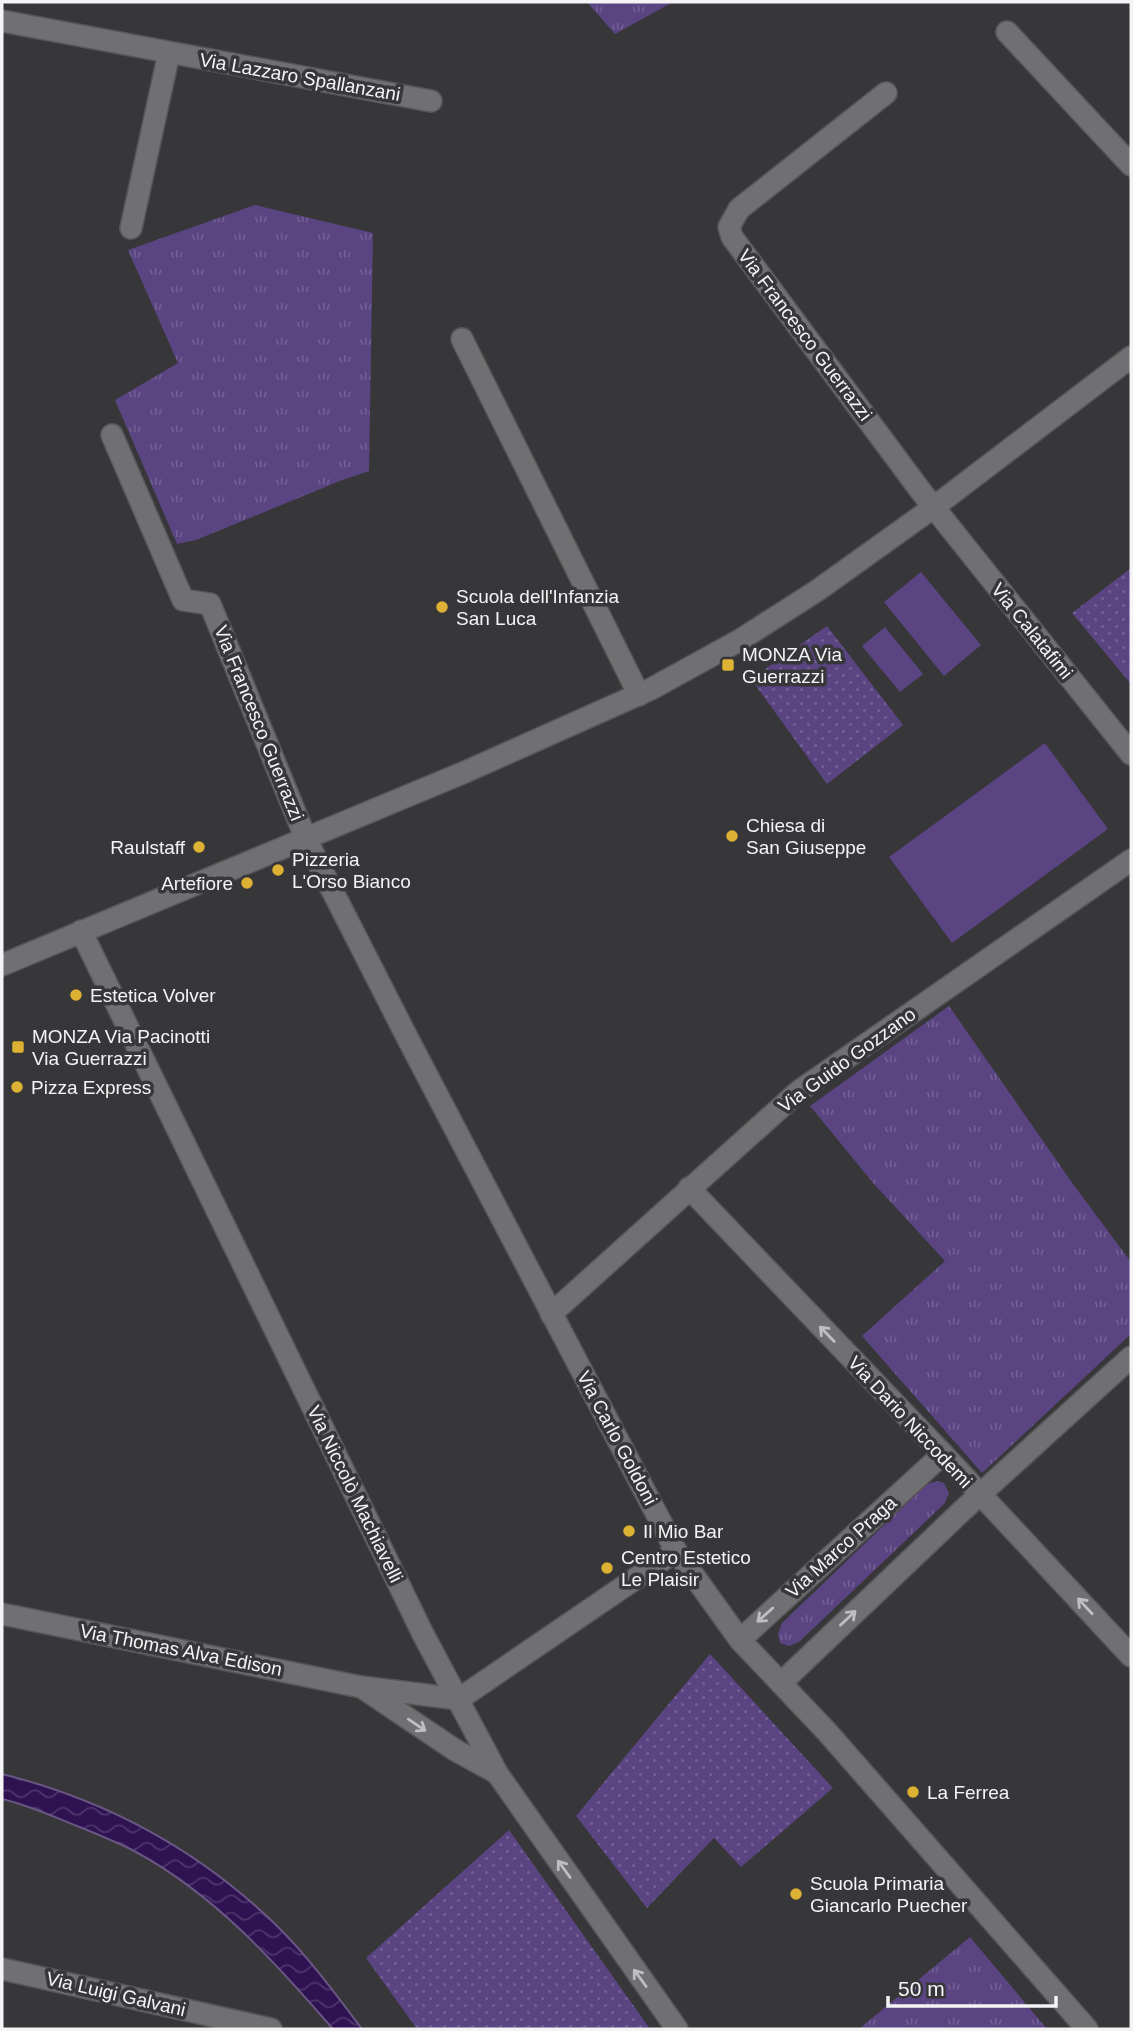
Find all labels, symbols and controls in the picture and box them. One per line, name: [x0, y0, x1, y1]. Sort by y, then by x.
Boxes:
street label: Via Lazzaro Spallanzani: [198, 49, 402, 105]
street label: Via Francesco Guerrazzi: [734, 245, 876, 425]
street label: Via Calatafimi: [987, 579, 1077, 683]
place label: Scuola dell'Infanzia San Luca: [456, 586, 620, 629]
marker: Scuola dell'Infanzia San Luca: [434, 599, 450, 615]
street label: Via Francesco Guerrazzi: [210, 622, 308, 824]
place label: MONZA Via Guerrazzi: [742, 644, 842, 687]
marker: MONZA Via Guerrazzi: [720, 657, 736, 673]
place label: Chiesa di San Giuseppe: [746, 815, 866, 858]
marker: Chiesa di San Giuseppe: [724, 828, 740, 844]
place label: Raulstaff: [110, 837, 186, 858]
marker: Raulstaff: [191, 839, 207, 855]
place label: Pizzeria L'Orso Bianco: [292, 849, 411, 892]
marker: Pizzeria L'Orso Bianco: [270, 862, 286, 878]
place label: Artefiore: [161, 873, 233, 894]
marker: Artefiore: [239, 875, 255, 891]
place label: Estetica Volver: [90, 985, 216, 1006]
marker: Estetica Volver: [68, 987, 84, 1003]
street label: Via Guido Gozzano: [774, 1003, 920, 1117]
place label: MONZA Via Pacinotti Via Guerrazzi: [32, 1026, 210, 1069]
marker: MONZA Via Pacinotti Via Guerrazzi: [10, 1039, 26, 1055]
place label: Pizza Express: [31, 1077, 151, 1098]
marker: Pizza Express: [9, 1079, 25, 1095]
one-way arrow: [819, 1326, 836, 1343]
street label: Via Dario Niccodemi: [844, 1352, 976, 1492]
street label: Via Carlo Goldoni: [573, 1367, 661, 1509]
street label: Via Niccolò Machiavelli: [303, 1402, 407, 1586]
street label: Via Marco Praga: [782, 1492, 901, 1602]
place label: Il Mio Bar: [643, 1521, 724, 1542]
marker: Il Mio Bar: [621, 1523, 637, 1539]
place label: Centro Estetico Le Plaisir: [621, 1547, 751, 1590]
marker: Centro Estetico Le Plaisir: [599, 1560, 615, 1576]
one-way arrow: [1076, 1598, 1093, 1615]
one-way arrow: [756, 1607, 774, 1623]
one-way arrow: [839, 1610, 856, 1627]
street label: Via Thomas Alva Edison: [78, 1620, 284, 1680]
one-way arrow: [407, 1718, 426, 1732]
place label: La Ferrea: [927, 1782, 1010, 1803]
marker: La Ferrea: [905, 1784, 921, 1800]
one-way arrow: [557, 1860, 572, 1879]
place label: Scuola Primaria Giancarlo Puecher: [810, 1873, 968, 1916]
marker: Scuola Primaria Giancarlo Puecher: [788, 1886, 804, 1902]
scale bar: [888, 1965, 1056, 2009]
street label: Via Luigi Galvani: [44, 1968, 188, 2020]
one-way arrow: [632, 1969, 647, 1987]
text: 50 m: [898, 1977, 945, 2000]

